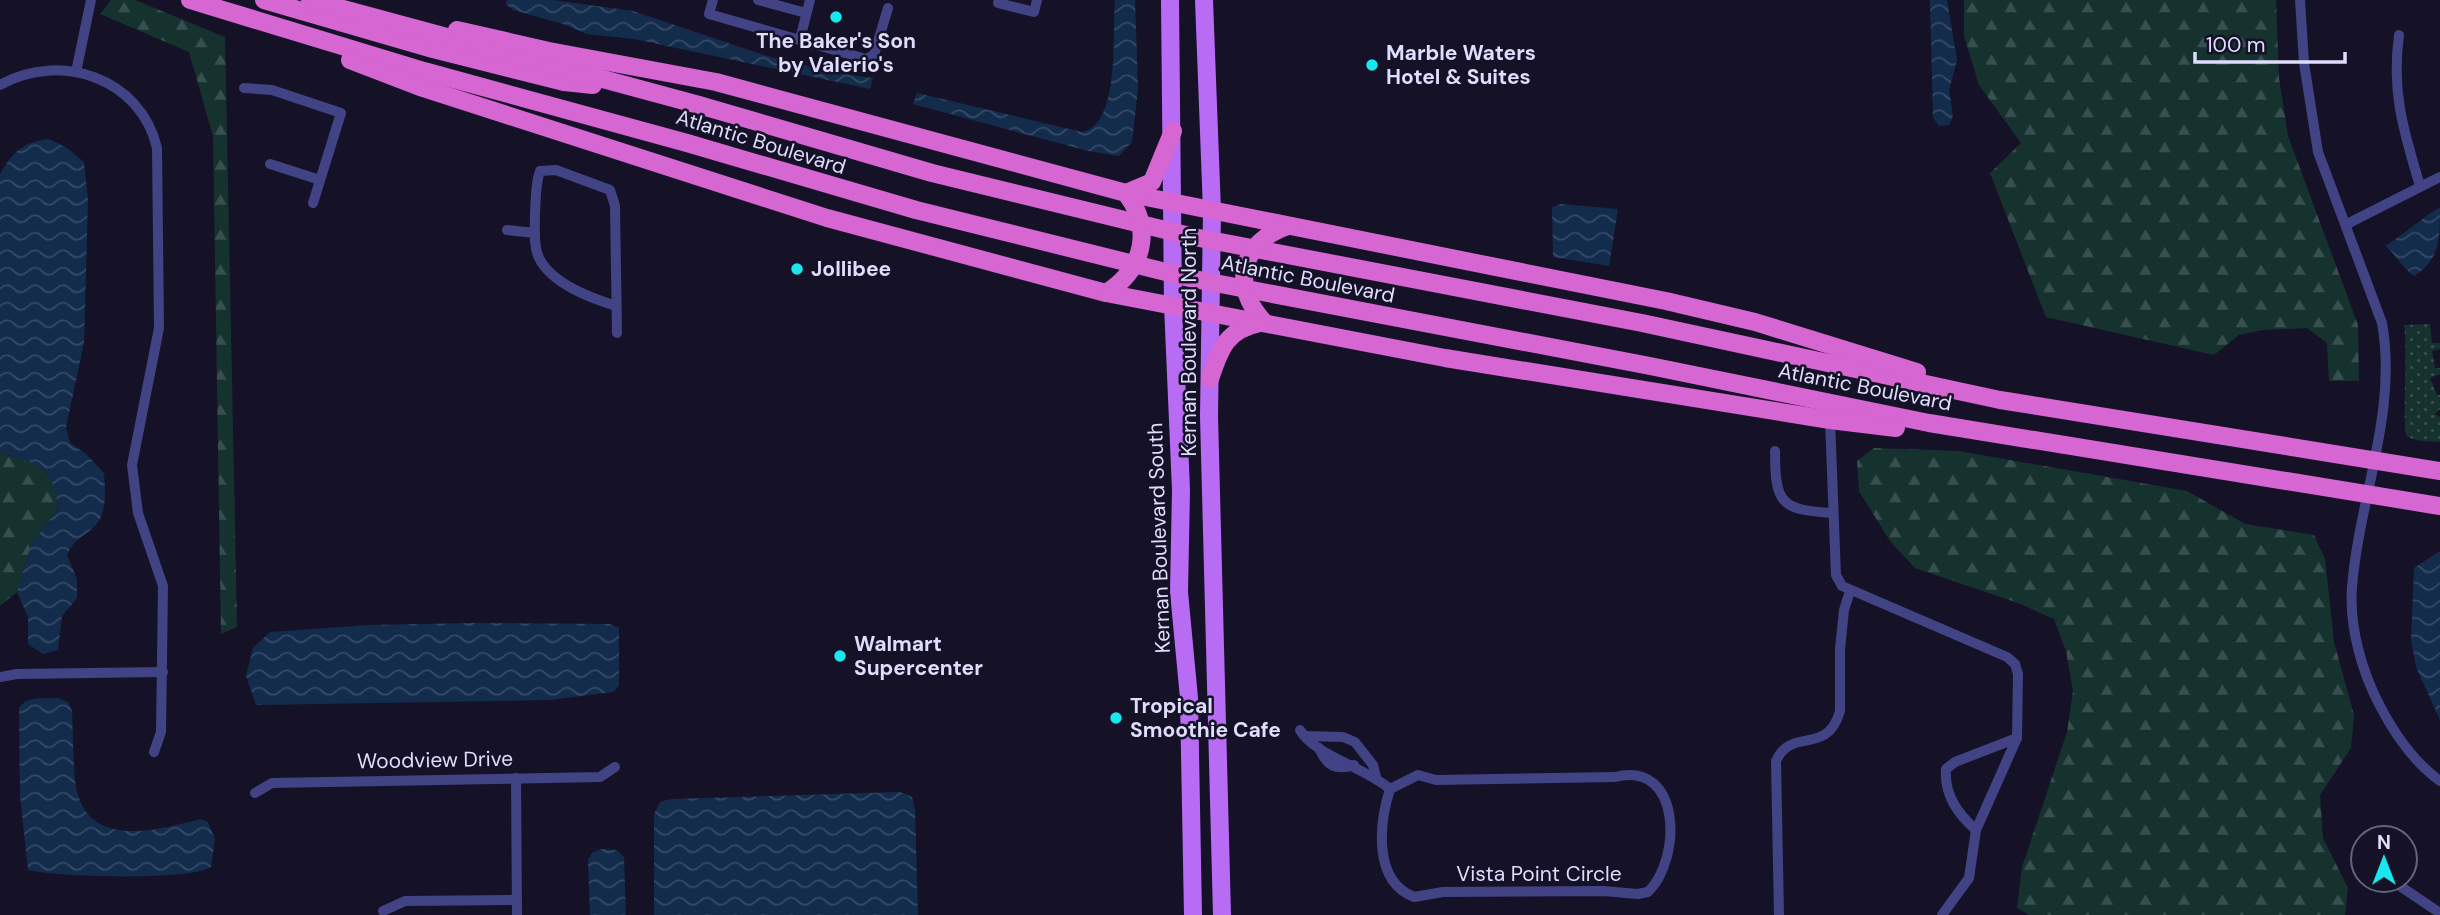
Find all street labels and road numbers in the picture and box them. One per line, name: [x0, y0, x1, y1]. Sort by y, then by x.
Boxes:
street label: Atlantic Boulevard: [673, 103, 849, 181]
street label: Kernan Boulevard North: [1175, 228, 1203, 456]
street label: Atlantic Boulevard: [1219, 248, 1397, 310]
street label: Atlantic Boulevard: [1776, 356, 1954, 418]
street label: Kernan Boulevard South: [1141, 422, 1177, 654]
street label: Woodview Drive: [357, 745, 513, 775]
street label: Vista Point Circle: [1456, 860, 1622, 888]

